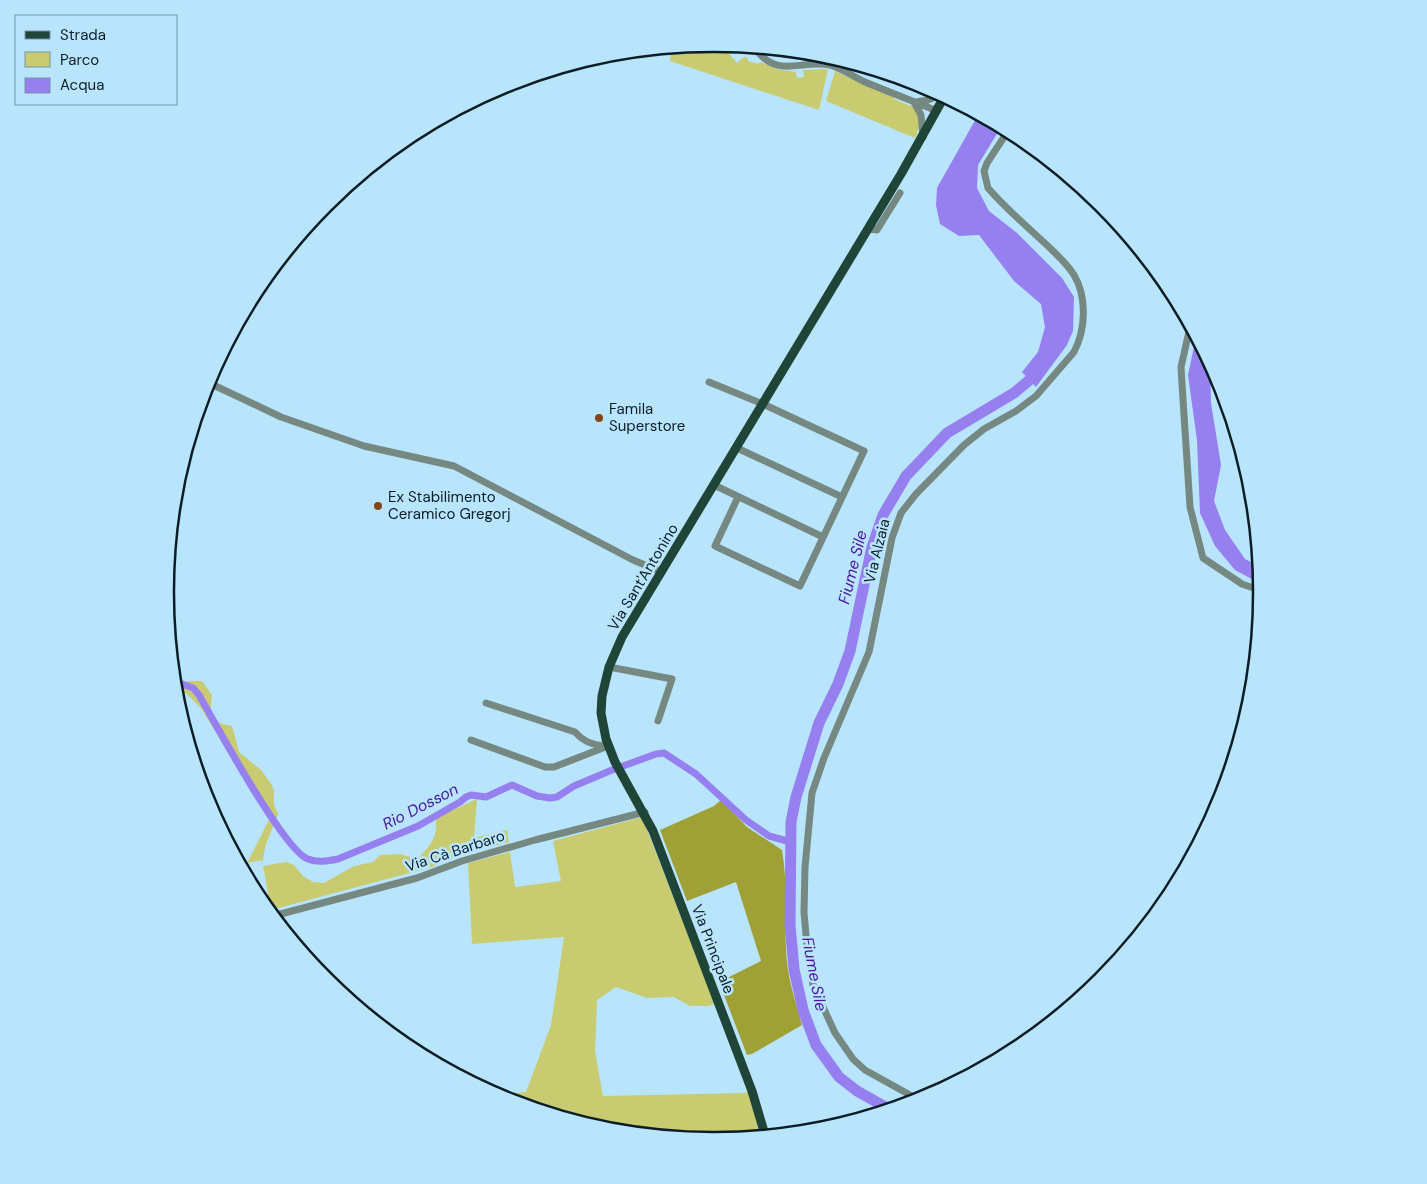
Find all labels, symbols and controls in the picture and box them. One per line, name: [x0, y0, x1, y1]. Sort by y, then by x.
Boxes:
legend: [15, 15, 178, 105]
text: Strada: [60, 25, 106, 45]
text: Parco: [60, 50, 99, 70]
text: Acqua: [60, 75, 104, 95]
place label: Famila Superstore: [609, 399, 685, 436]
marker: Famila Superstore: [593, 412, 605, 424]
place label: Ex Stabilimento Ceramico Gregorj: [388, 487, 511, 524]
marker: Ex Stabilimento Ceramico Gregorj: [372, 500, 384, 512]
street label: Via Alzaia: [859, 517, 895, 585]
street label: Via Sant'Antonino: [603, 520, 683, 634]
water label: Fiume Sile: [833, 528, 872, 606]
water label: Rio Dosson: [379, 778, 462, 835]
street label: Via Cà Barbaro: [403, 826, 507, 876]
street label: Via Principale: [687, 902, 739, 996]
water label: Fiume Sile: [797, 935, 832, 1013]

